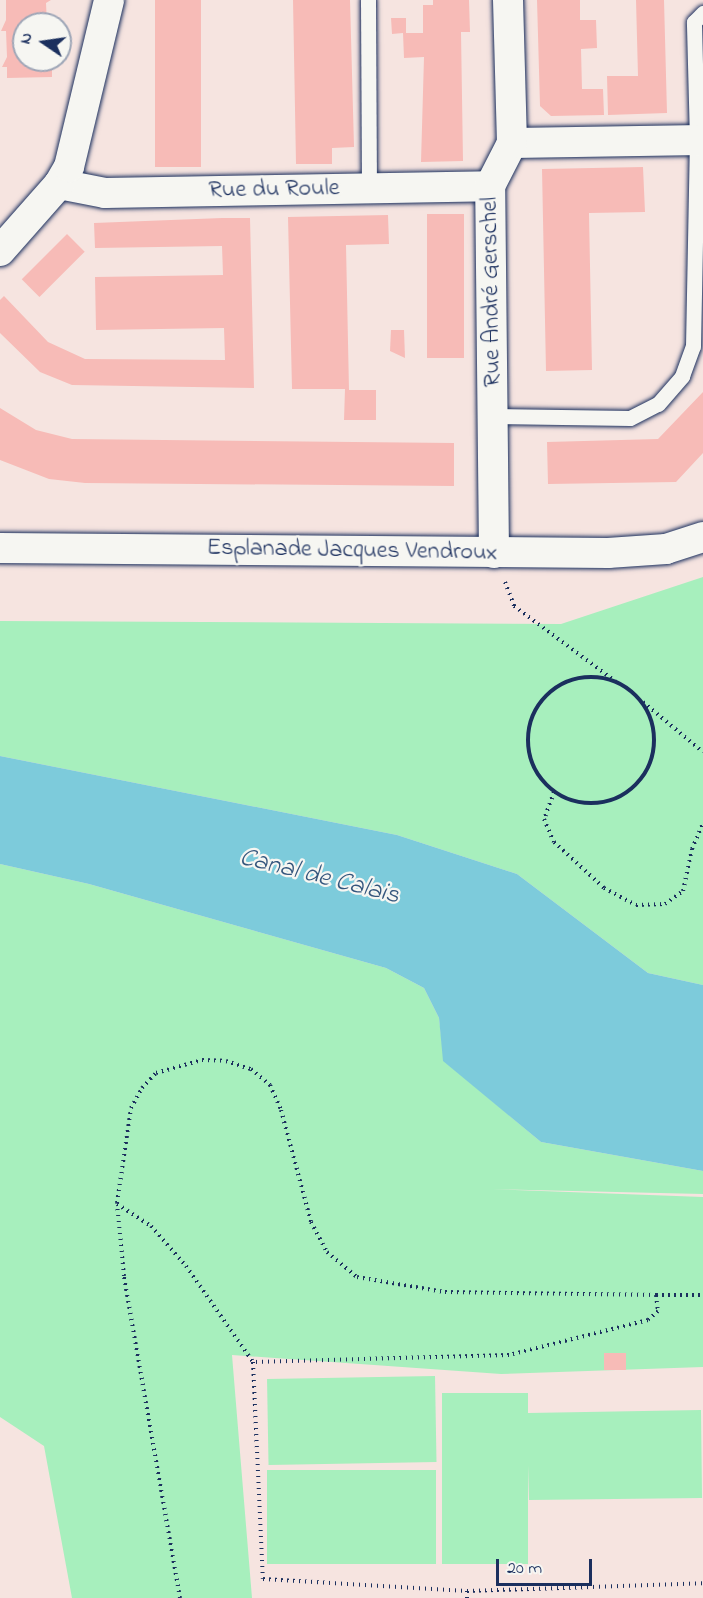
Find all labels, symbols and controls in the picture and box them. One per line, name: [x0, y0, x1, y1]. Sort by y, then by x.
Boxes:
north arrow: [12, 12, 72, 72]
text: N: [14, 30, 39, 46]
street label: Rue du Roule: [208, 174, 340, 206]
street label: Rue André Gerschel: [476, 197, 508, 387]
street label: Esplanade Jacques Vendroux: [206, 534, 498, 568]
water label: Canal de Calais: [236, 843, 402, 913]
scale bar: [499, 1547, 595, 1585]
text: 20 m: [507, 1556, 542, 1582]

